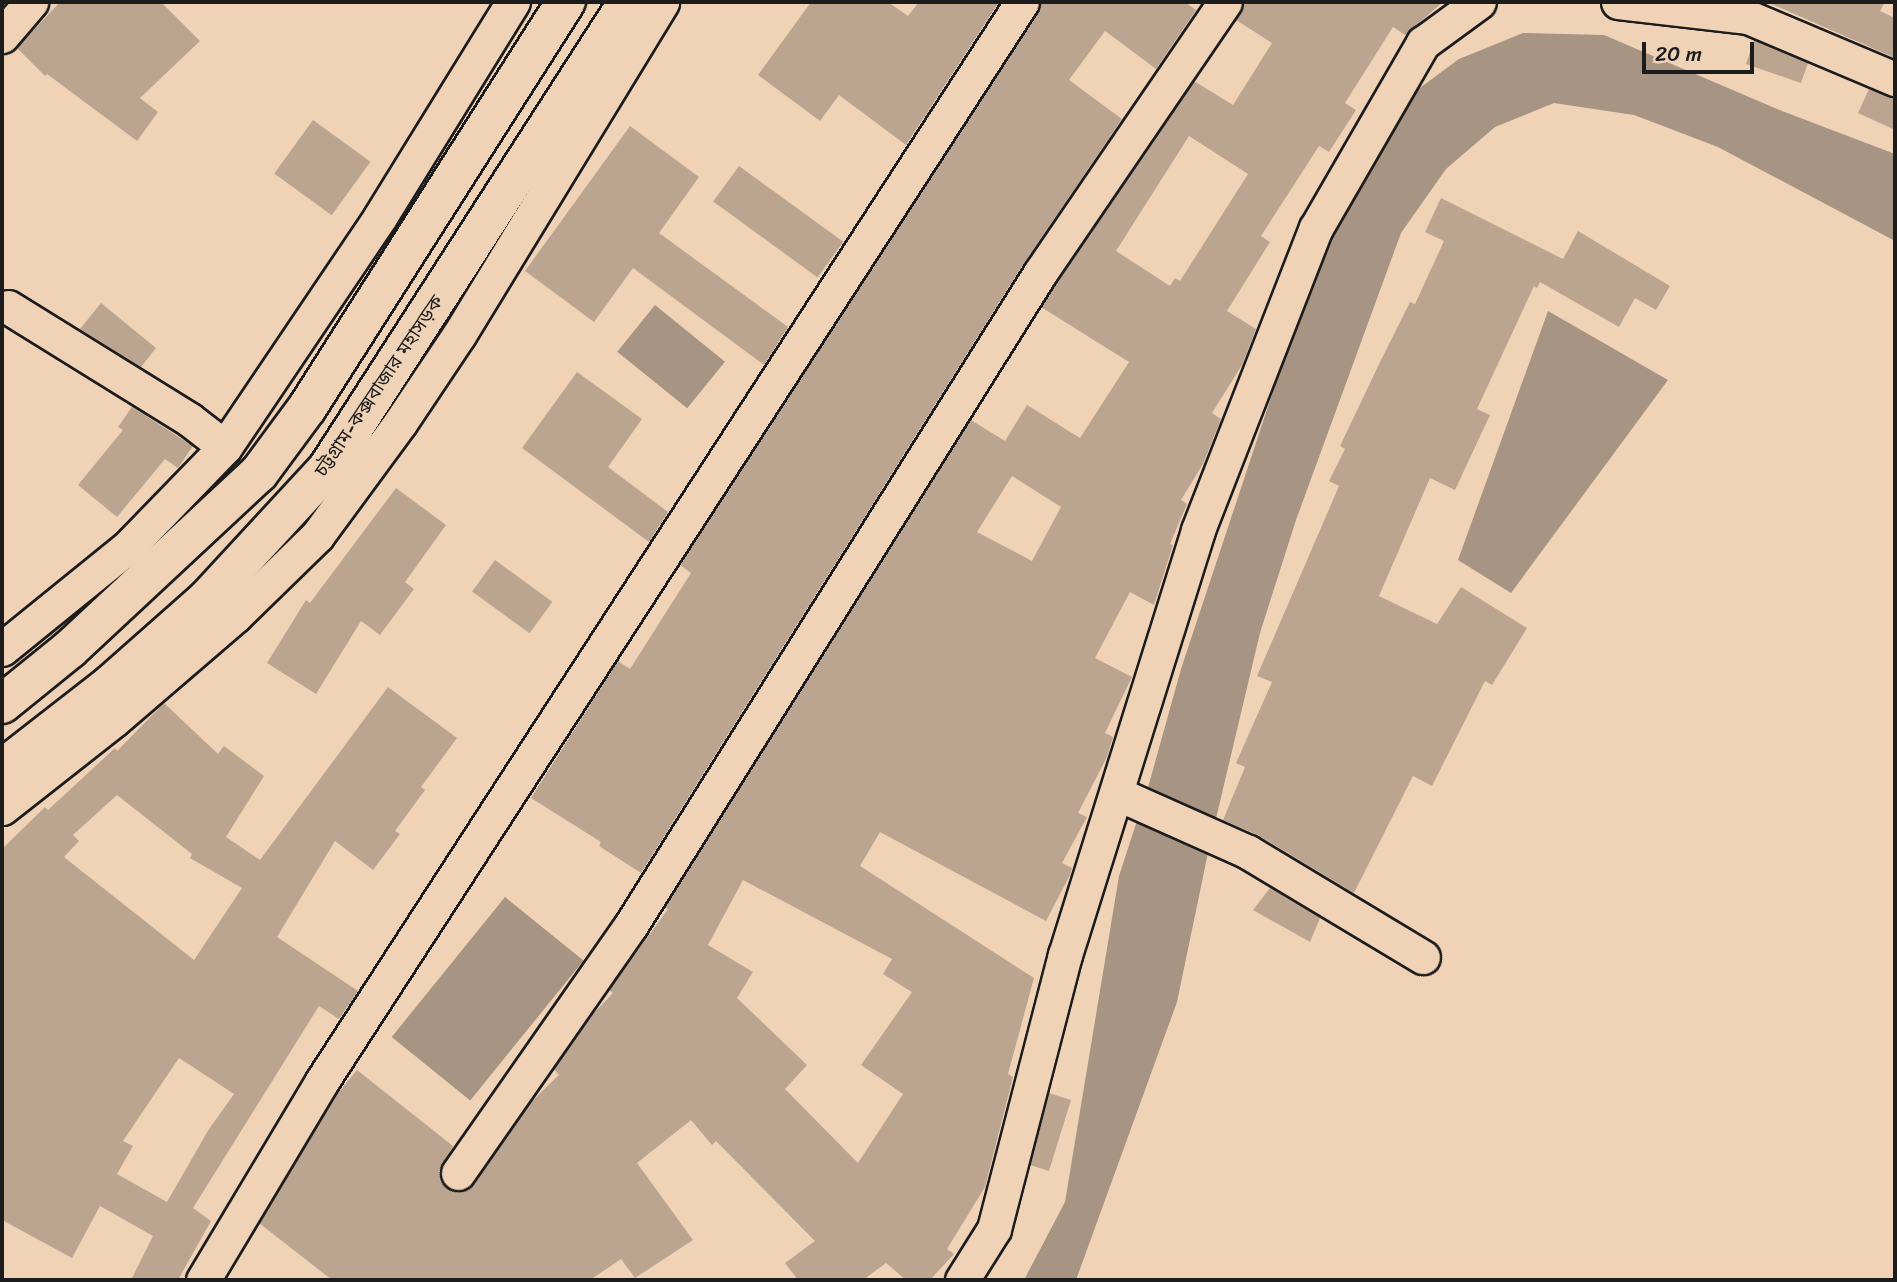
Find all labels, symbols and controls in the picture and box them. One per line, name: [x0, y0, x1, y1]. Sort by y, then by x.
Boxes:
scale bar: [1645, 28, 1757, 72]
text: 20 m: [1655, 35, 1702, 73]
street label: চট্টগ্রাম-কক্সবাজার মহাসড়ক: [310, 291, 448, 481]

